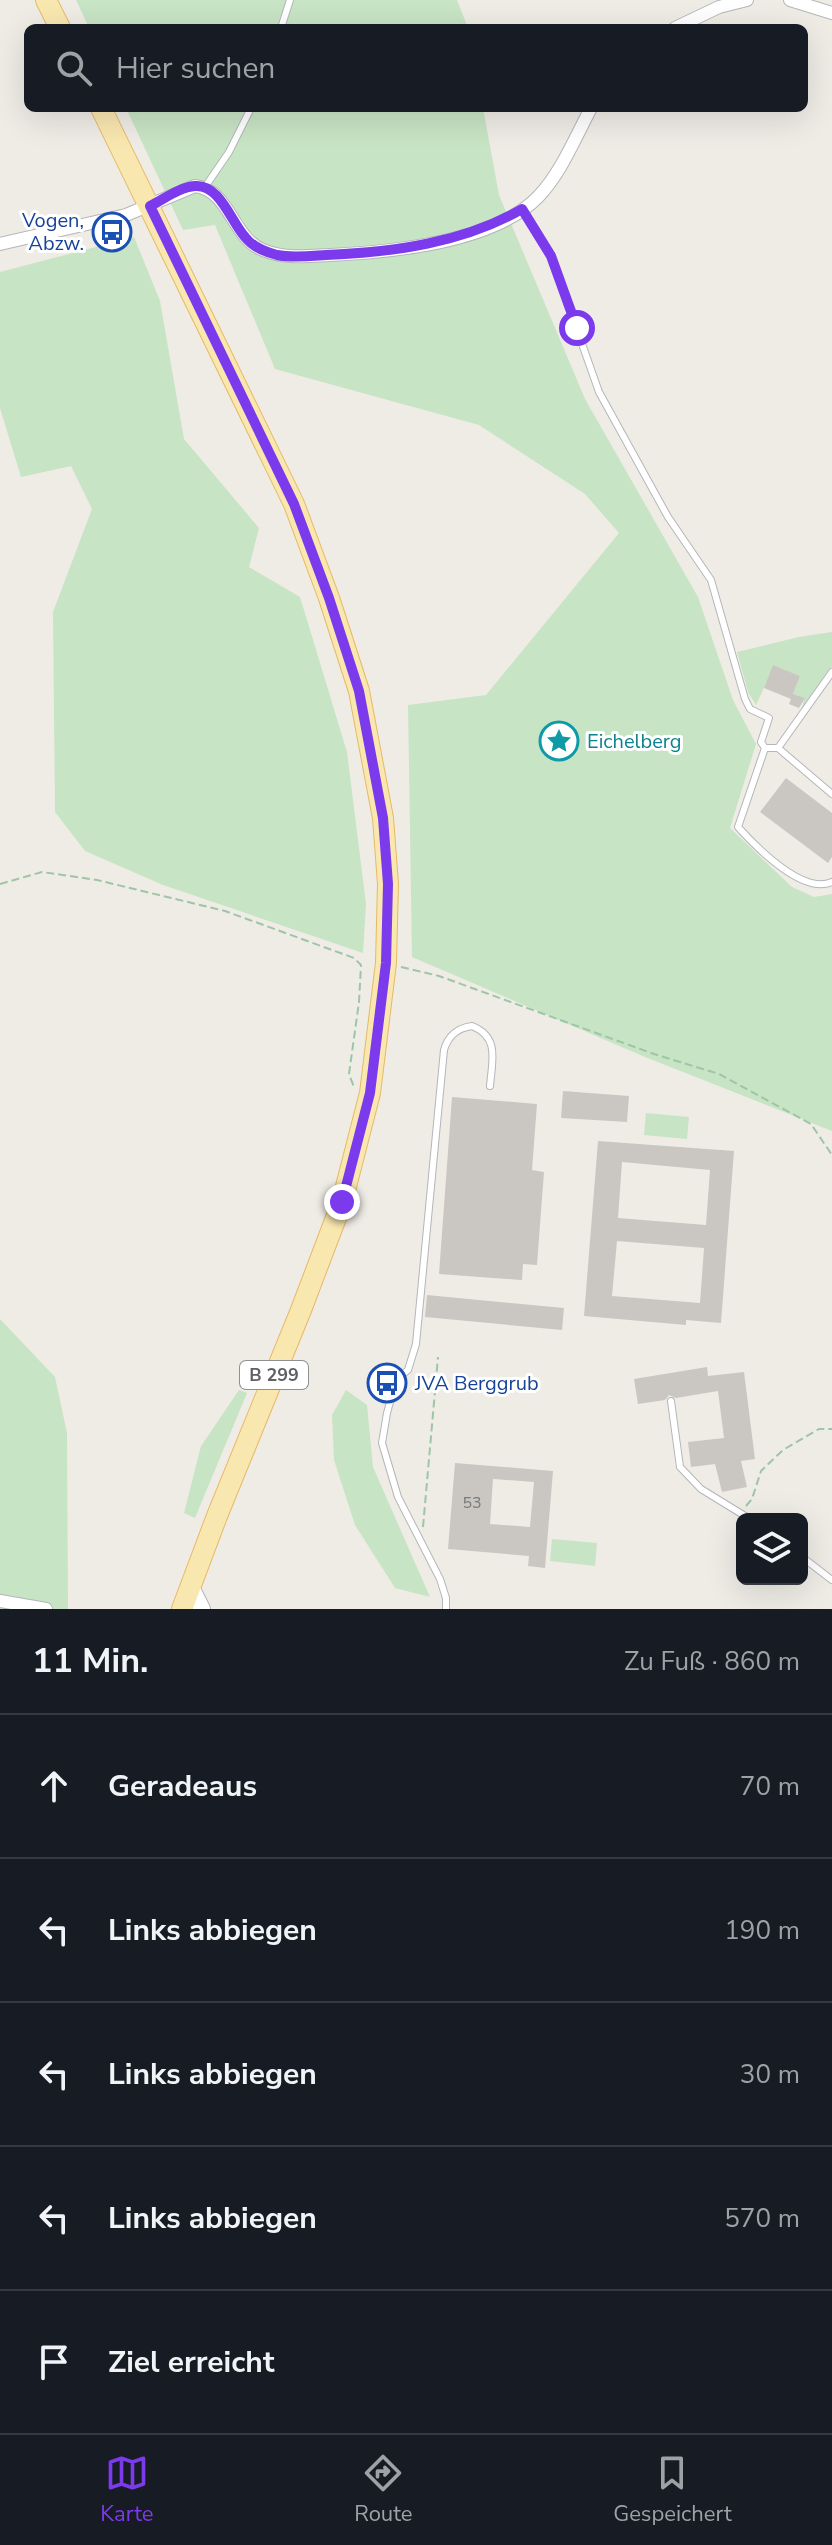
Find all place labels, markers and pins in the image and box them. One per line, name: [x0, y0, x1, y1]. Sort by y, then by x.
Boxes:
place label: Vogen, Abzw.: [21, 207, 84, 257]
bus stop icon: Vogen, Abzw.: [91, 211, 133, 253]
place icon: Eichelberg: [538, 720, 580, 762]
place label: Eichelberg: [587, 728, 682, 755]
bus stop icon: JVA Berggrub: [366, 1362, 408, 1404]
place label: JVA Berggrub: [414, 1370, 539, 1397]

